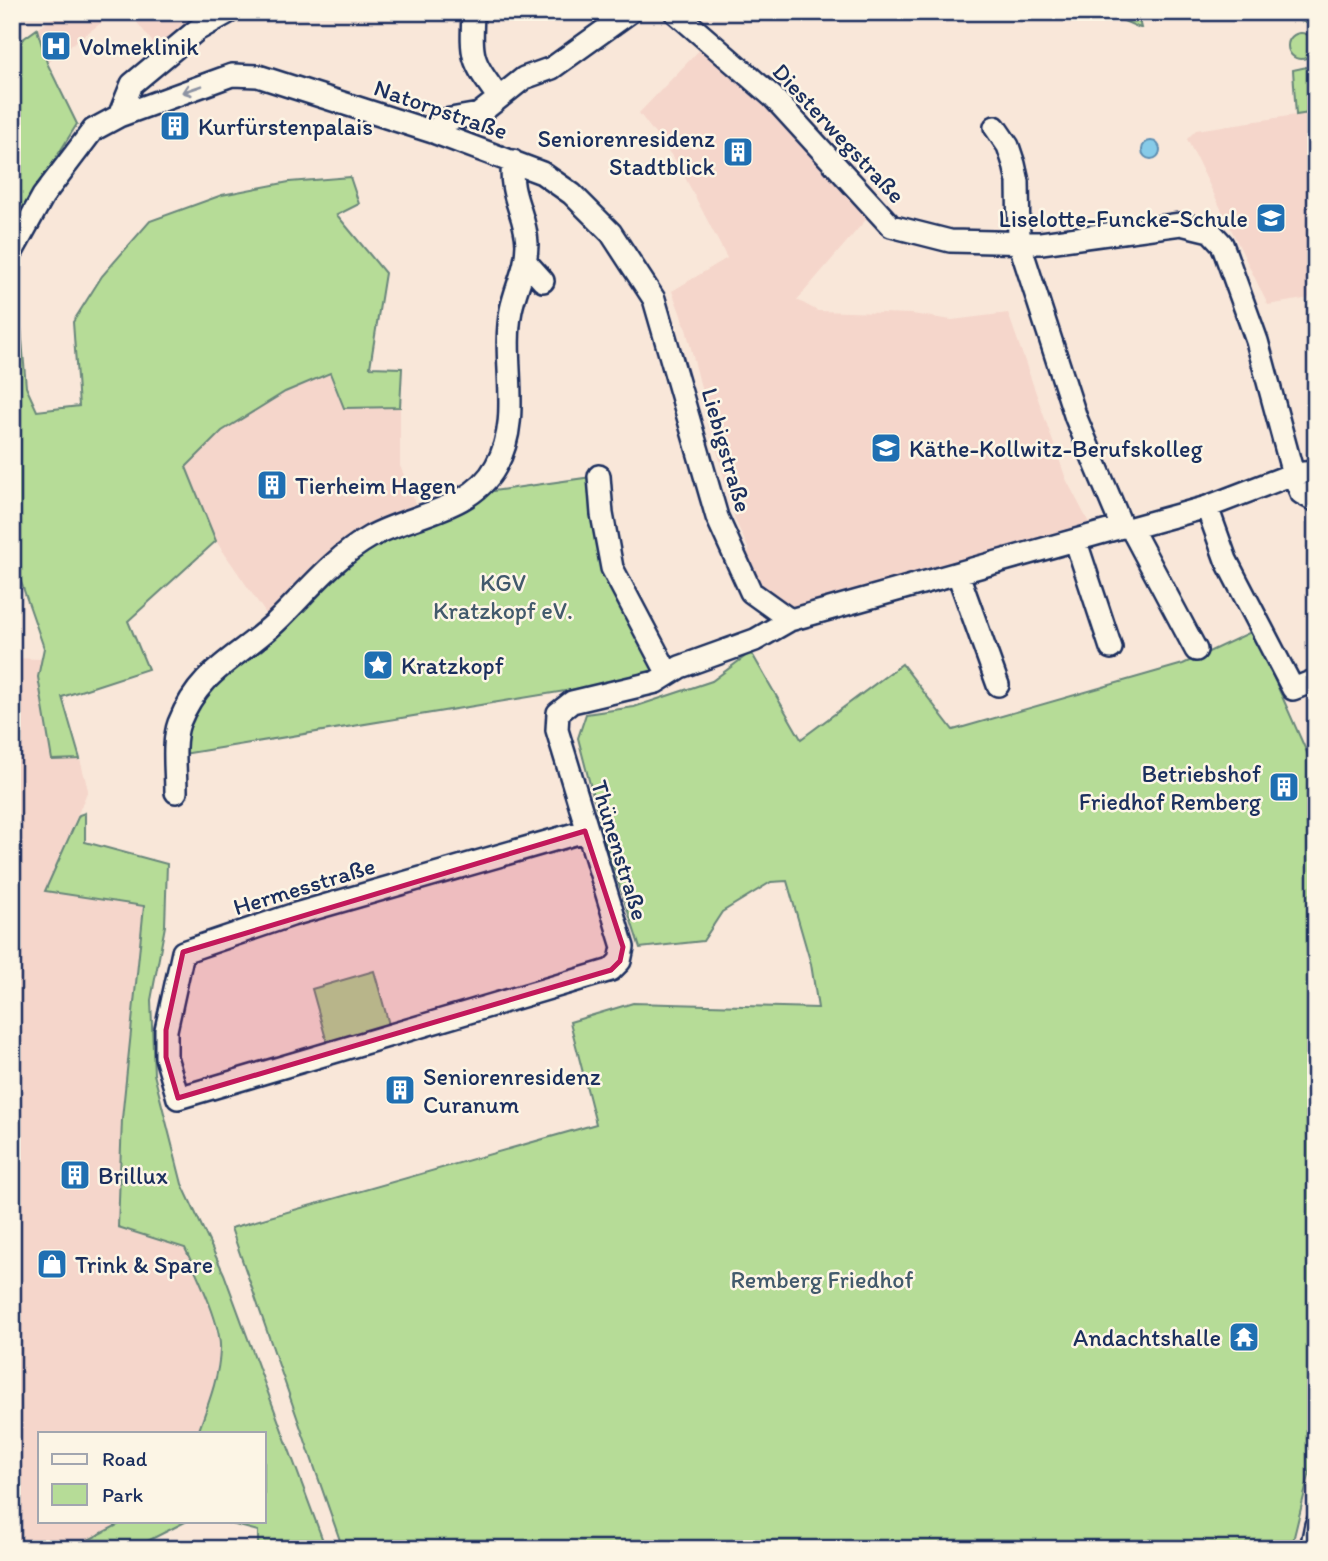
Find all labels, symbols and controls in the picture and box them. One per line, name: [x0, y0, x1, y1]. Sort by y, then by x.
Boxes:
hospital icon: Volmeklinik: [39, 29, 73, 63]
place label: Volmeklinik: [79, 32, 199, 61]
street label: Diesterwegstraße: [767, 57, 911, 209]
street label: Natorpstraße: [370, 73, 512, 145]
one-way arrow: [181, 84, 203, 96]
building icon: Kurfürstenpalais: [158, 109, 192, 143]
place label: Kurfürstenpalais: [198, 112, 373, 141]
place label: Seniorenresidenz Stadtblick: [537, 124, 716, 181]
building icon: Seniorenresidenz Stadtblick: [721, 135, 755, 169]
school or university icon: Liselotte-Funcke-Schule: [1254, 201, 1288, 235]
place label: Liselotte-Funcke-Schule: [999, 204, 1248, 233]
street label: Liebigstraße: [695, 385, 759, 515]
school or university icon: Käthe-Kollwitz-Berufskolleg: [869, 431, 903, 465]
place label: Käthe-Kollwitz-Berufskolleg: [909, 434, 1203, 463]
building icon: Tierheim Hagen: [255, 468, 289, 502]
place label: Tierheim Hagen: [295, 471, 456, 500]
park label: KGV Kratzkopf eV.: [433, 568, 573, 625]
place icon: Kratzkopf: [361, 648, 395, 682]
place label: Kratzkopf: [401, 651, 505, 680]
place label: Betriebshof Friedhof Remberg: [1079, 759, 1262, 816]
building icon: Betriebshof Friedhof Remberg: [1267, 770, 1301, 804]
street label: Thünenstraße: [585, 777, 655, 923]
street label: Hermesstraße: [230, 851, 378, 921]
place label: Seniorenresidenz Curanum: [423, 1062, 601, 1119]
building icon: Seniorenresidenz Curanum: [383, 1073, 417, 1107]
building icon: Brillux: [58, 1158, 92, 1192]
place label: Brillux: [98, 1161, 168, 1190]
shop icon: Trink & Spare: [35, 1247, 69, 1281]
place label: Trink & Spare: [75, 1250, 213, 1279]
park label: Remberg Friedhof: [730, 1265, 914, 1294]
temple icon: Andachtshalle: [1227, 1320, 1261, 1354]
place label: Andachtshalle: [1073, 1323, 1221, 1352]
legend: [38, 1432, 266, 1522]
text: Road: [102, 1446, 148, 1471]
text: Park: [102, 1482, 144, 1507]

